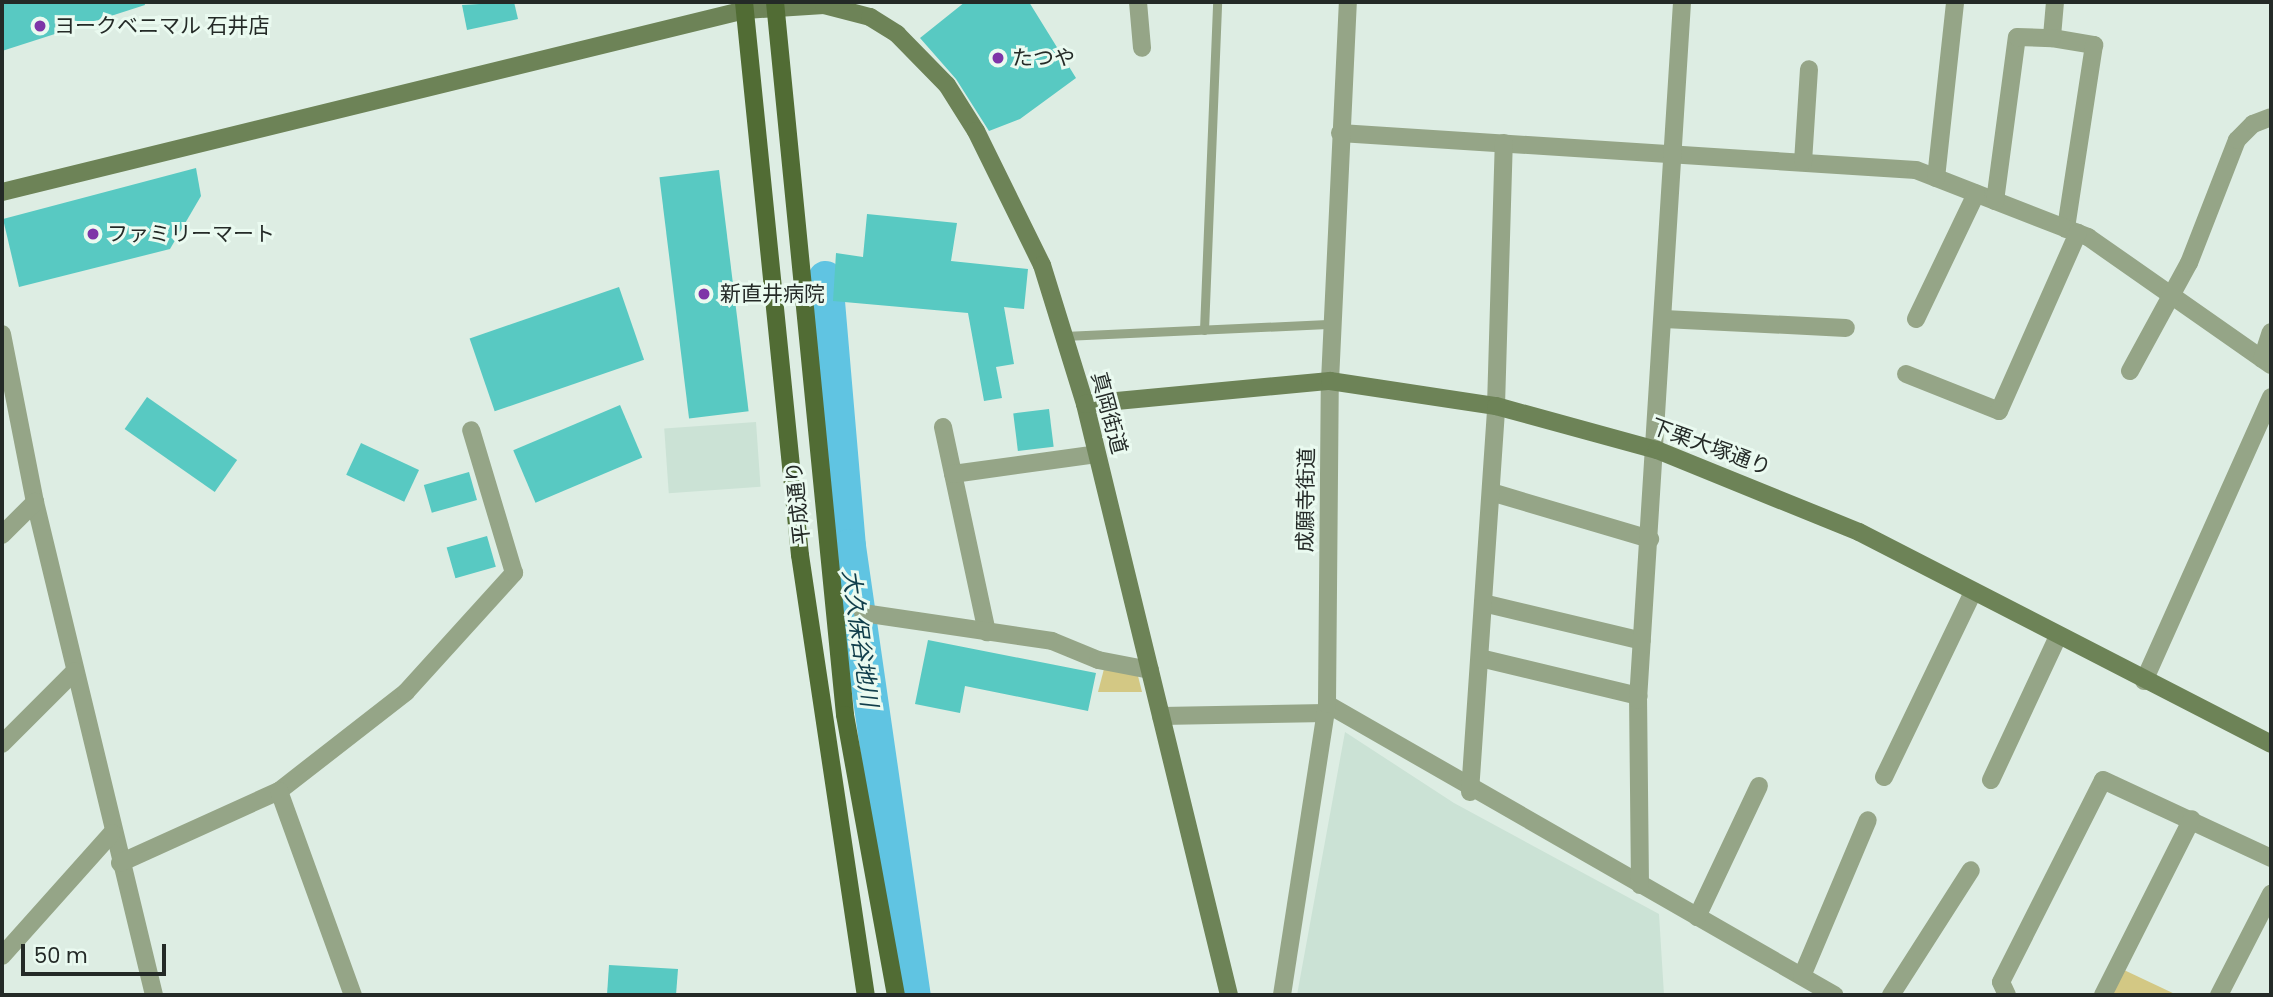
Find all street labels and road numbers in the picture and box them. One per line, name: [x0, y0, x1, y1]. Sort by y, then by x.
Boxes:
street label: 真岡街道: [1086, 369, 1132, 457]
street label: 下栗大塚通り: [1647, 414, 1775, 480]
street label: 成願寺街道: [1292, 447, 1320, 553]
street label: 平成通り: [781, 460, 815, 546]

